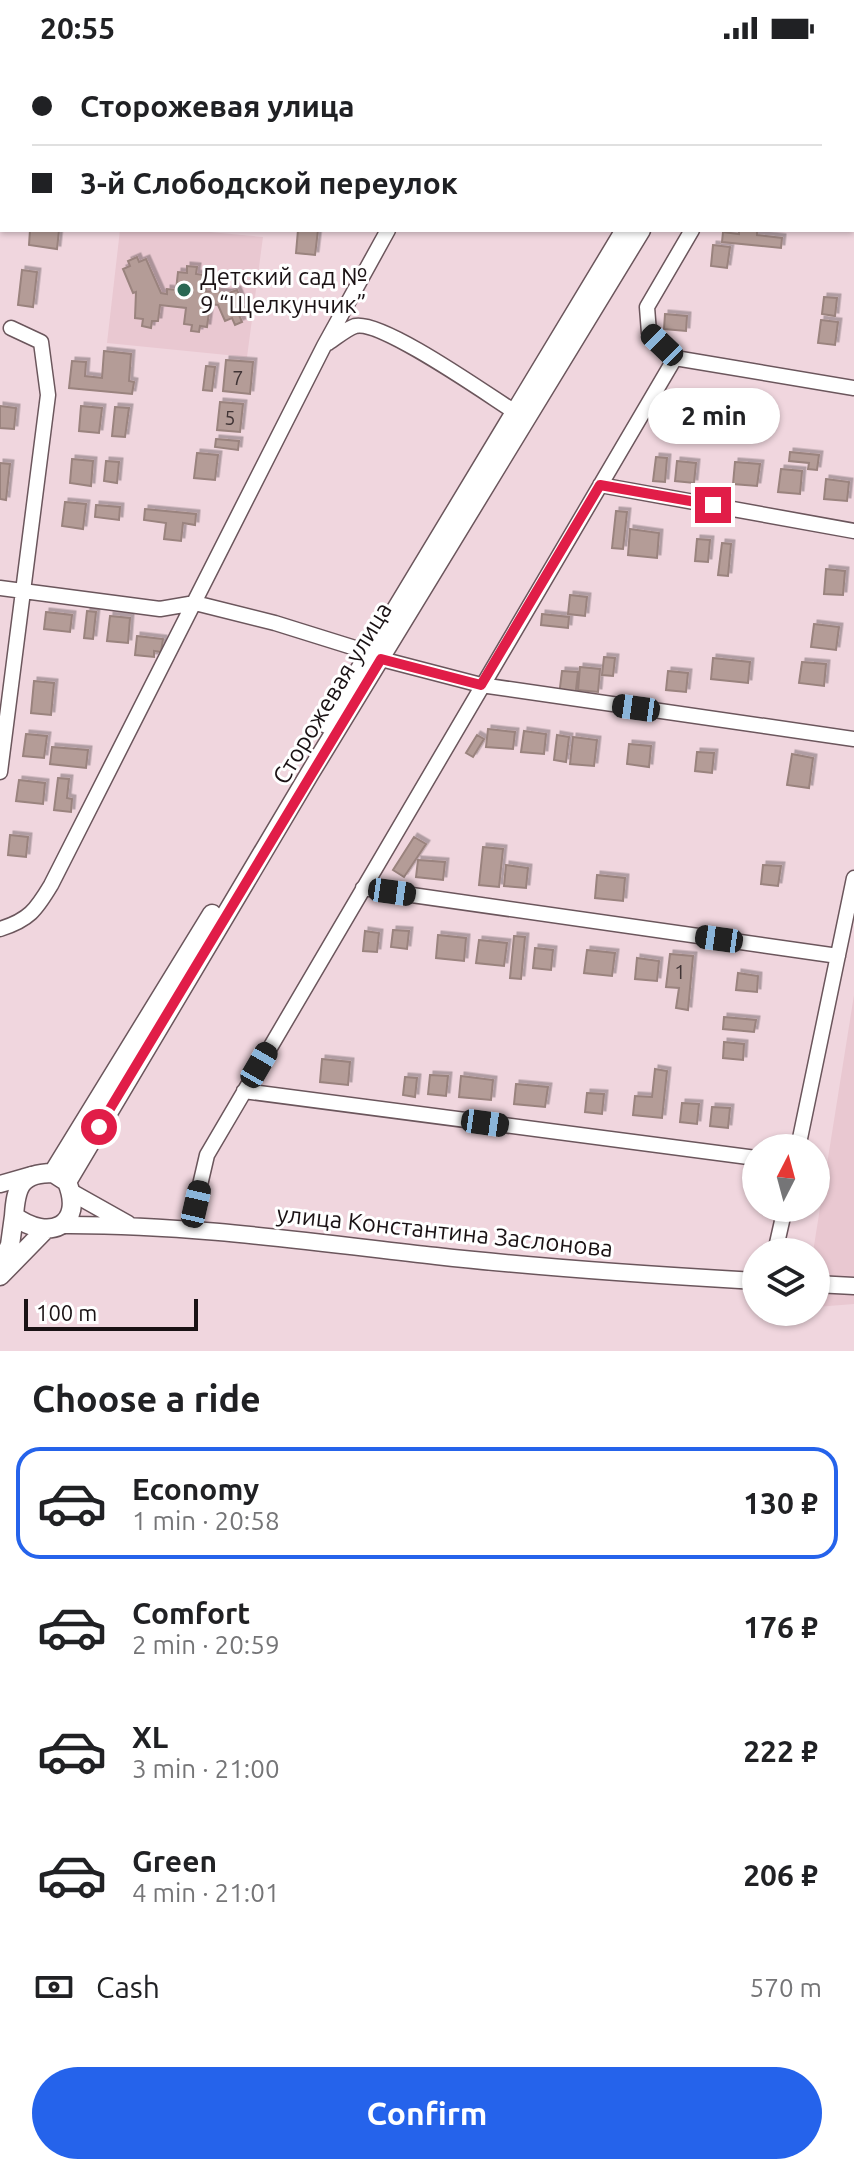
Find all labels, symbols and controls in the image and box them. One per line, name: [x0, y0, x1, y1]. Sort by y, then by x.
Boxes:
text: 20:55: [40, 11, 115, 45]
text: Сторожевая улица: [80, 89, 355, 123]
text: 3-й Слободской переулок: [80, 166, 458, 200]
place label: Детский сад № 9 “Щелкунчик”: [200, 263, 368, 318]
marker: Детский сад № 9 “Щелкунчик”: [175, 281, 193, 299]
car: [636, 320, 688, 370]
house number: 7: [232, 366, 244, 389]
callout: 2 min: [647, 389, 779, 445]
text: 2 min: [681, 401, 747, 430]
house number: 5: [224, 406, 236, 429]
route end: [695, 487, 731, 523]
street label: Сторожевая улица: [267, 597, 397, 789]
car: [611, 693, 661, 723]
car: [367, 877, 417, 907]
car: [694, 924, 744, 954]
house number: 1: [674, 960, 686, 983]
car: [237, 1038, 281, 1092]
car: [460, 1108, 510, 1138]
route start: [81, 1109, 117, 1145]
north arrow: [742, 1134, 830, 1222]
map controls: [742, 1134, 830, 1326]
car: [179, 1178, 213, 1230]
street label: улица Константина Заслонова: [276, 1200, 614, 1262]
button: layers: [742, 1238, 830, 1326]
scale bar: [24, 1295, 198, 1331]
text: 100 m: [36, 1300, 97, 1325]
text: Choose a ride: [32, 1378, 261, 1419]
icon: car: [36, 1467, 108, 1539]
text: Economy: [132, 1472, 259, 1506]
text: 130 ₽: [743, 1486, 818, 1520]
text: 1 min · 20:58: [132, 1506, 280, 1535]
icon: car: [36, 1591, 108, 1663]
text: Comfort: [132, 1596, 250, 1630]
text: 176 ₽: [743, 1610, 818, 1644]
text: 2 min · 20:59: [132, 1630, 280, 1659]
icon: car: [36, 1715, 108, 1787]
text: XL: [132, 1720, 168, 1754]
text: 222 ₽: [743, 1734, 818, 1768]
text: 3 min · 21:00: [132, 1754, 280, 1783]
icon: car: [36, 1839, 108, 1911]
text: Green: [132, 1844, 217, 1878]
text: 206 ₽: [743, 1858, 818, 1892]
text: 4 min · 21:01: [132, 1878, 280, 1907]
icon: cash: [32, 1965, 76, 2009]
text: Cash: [96, 1970, 160, 2004]
text: 570 m: [750, 1973, 822, 2002]
button: Confirm: [32, 2067, 822, 2159]

